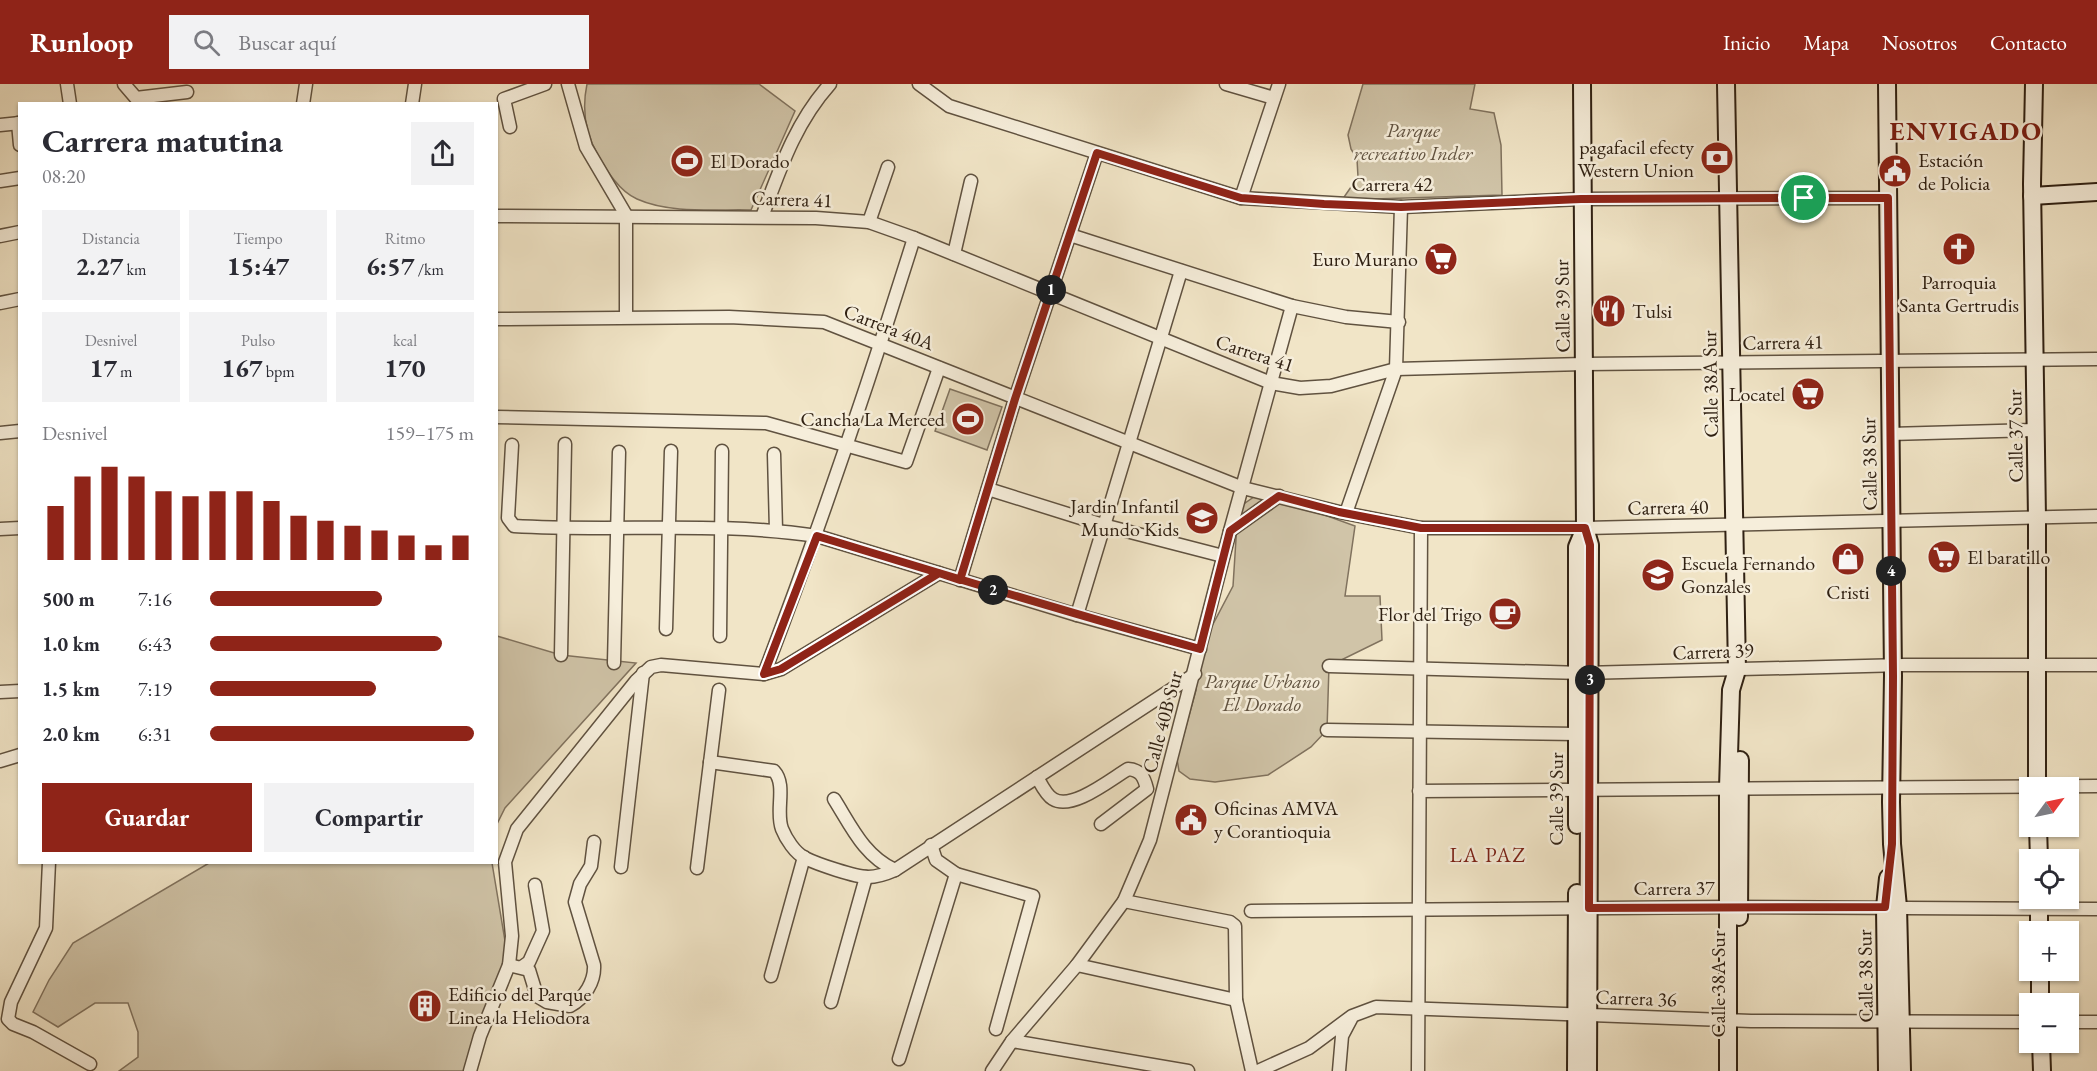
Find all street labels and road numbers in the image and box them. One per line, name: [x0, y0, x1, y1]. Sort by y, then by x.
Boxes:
street label: Carrera 42: [1351, 171, 1433, 197]
street label: Carrera 41: [751, 185, 833, 213]
street label: Calle 39 Sur: [1548, 259, 1576, 353]
street label: Carrera 40A: [840, 298, 938, 356]
street label: Carrera 41: [1212, 328, 1298, 378]
street label: Carrera 41: [1742, 328, 1824, 356]
street label: Calle 38A Sur: [1696, 330, 1724, 438]
street label: Calle 37 Sur: [2001, 389, 2029, 483]
street label: Calle 38 Sur: [1855, 417, 1883, 511]
street label: Carrera 40: [1627, 493, 1709, 521]
street label: Carrera 39: [1672, 637, 1754, 665]
street label: Calle 40B Sur: [1136, 668, 1188, 776]
street label: Calle 39 Sur: [1543, 752, 1569, 846]
street label: Carrera 37: [1633, 875, 1715, 901]
street label: Calle 38 Sur: [1851, 929, 1879, 1023]
street label: Calle 38A Sur: [1705, 930, 1731, 1038]
street label: Carrera 36: [1595, 984, 1677, 1012]

